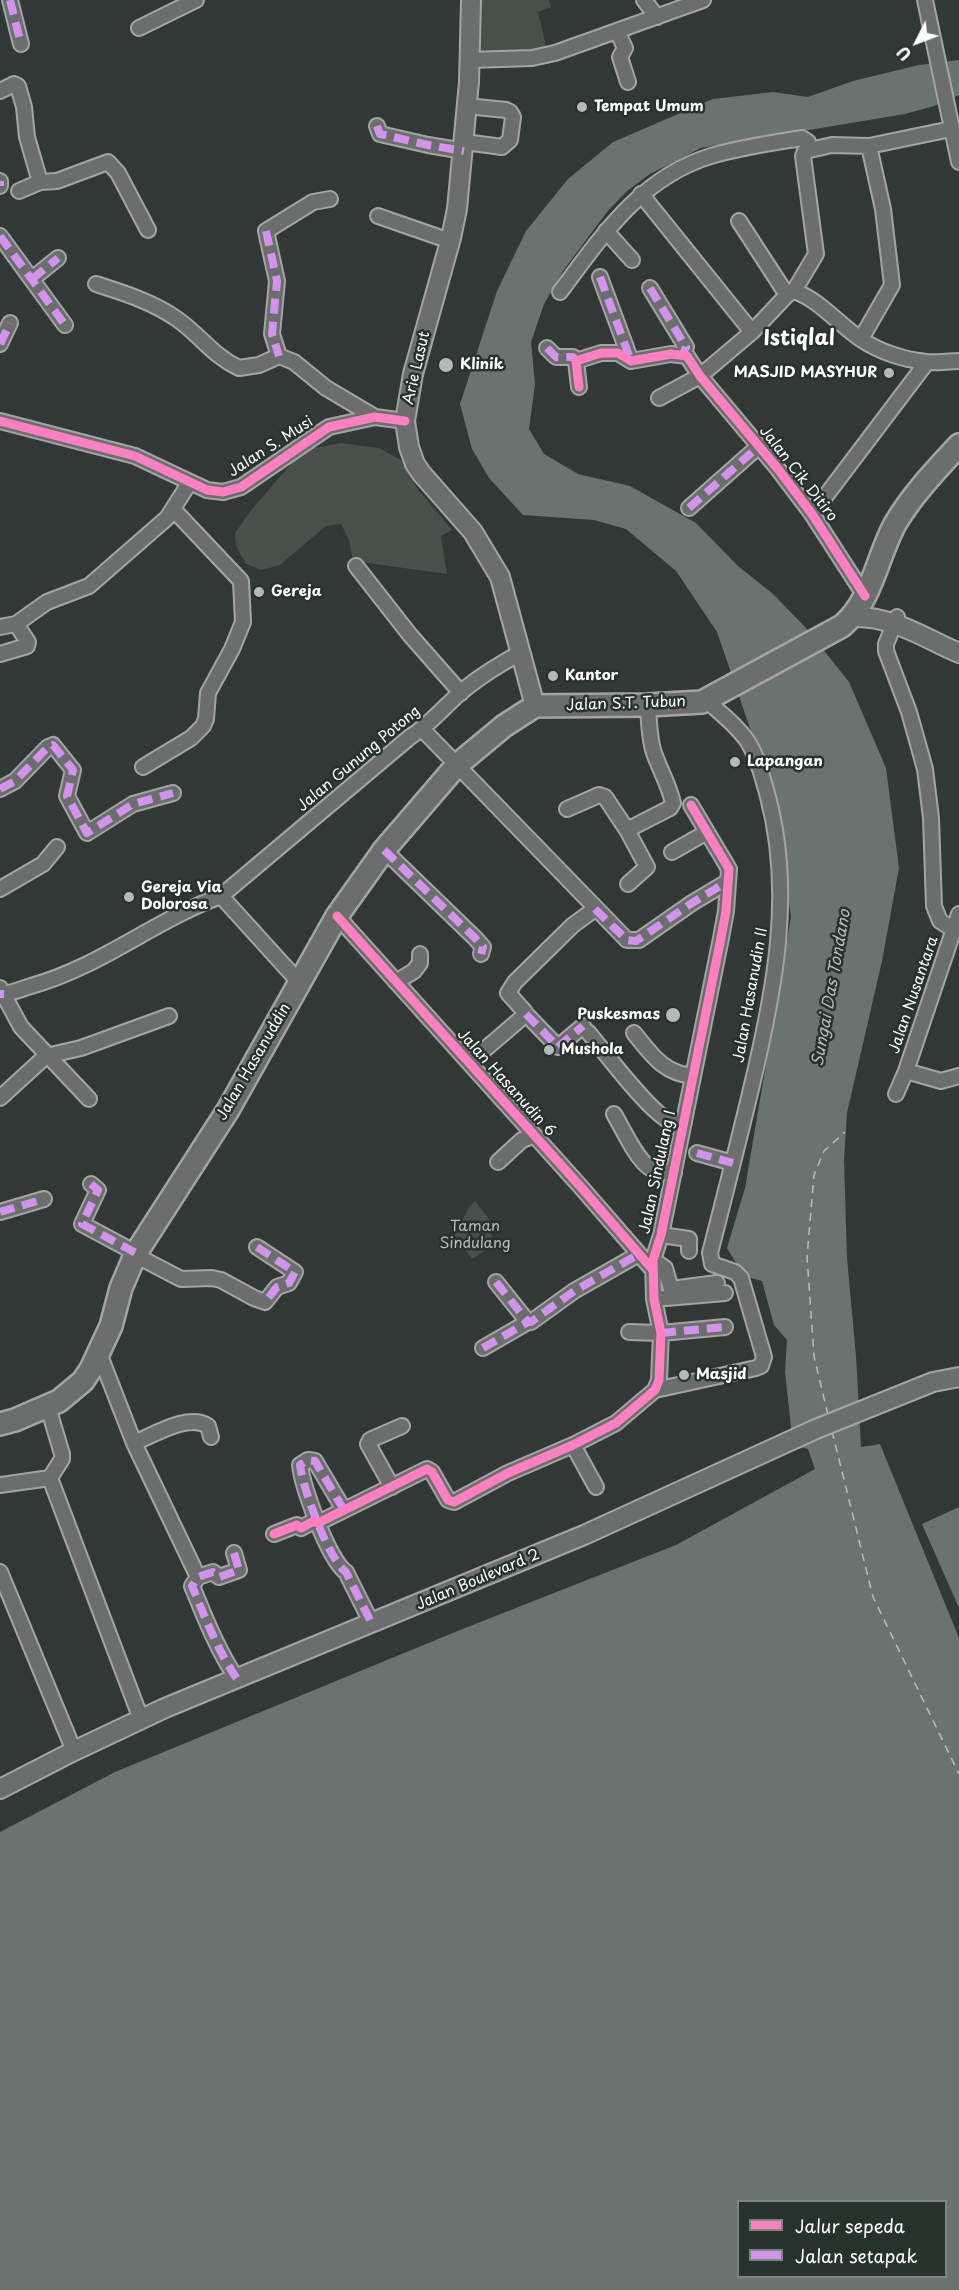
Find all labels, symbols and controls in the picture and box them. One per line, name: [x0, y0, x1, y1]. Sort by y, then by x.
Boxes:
north arrow: [887, 12, 947, 72]
text: U: [891, 41, 917, 67]
place label: Tempat Umum: [594, 98, 704, 116]
marker: Tempat Umum: [575, 100, 589, 114]
district label: Istiqlal: [763, 326, 835, 352]
street label: Arie Lasut: [400, 330, 434, 406]
marker: Klinik: [437, 356, 455, 374]
place label: Klinik: [460, 356, 504, 374]
place label: MASJID MASYHUR: [734, 364, 877, 382]
marker: MASJID MASYHUR: [882, 366, 896, 380]
street label: Jalan S. Musi: [225, 413, 317, 481]
street label: Jalan Cik Ditiro: [755, 423, 841, 525]
place label: Gereja: [271, 583, 322, 601]
marker: Gereja: [252, 585, 266, 599]
place label: Kantor: [565, 667, 618, 685]
marker: Kantor: [546, 669, 560, 683]
street label: Jalan S.T. Tubun: [566, 693, 686, 715]
street label: Jalan Gunung Potong: [294, 702, 424, 816]
place label: Lapangan: [747, 753, 823, 771]
marker: Lapangan: [728, 755, 742, 769]
place label: Gereja Via Dolorosa: [141, 879, 222, 914]
marker: Gereja Via Dolorosa: [122, 890, 136, 904]
water label: Sungai Das Tondano: [809, 908, 855, 1068]
street label: Jalan Hasanudin II: [730, 926, 772, 1064]
street label: Jalan Nusantara: [885, 934, 943, 1056]
street label: Jalan Hasanuddin: [213, 1000, 295, 1124]
place label: Puskesmas: [577, 1006, 660, 1024]
marker: Puskesmas: [664, 1006, 682, 1024]
street label: Jalan Hasanudin 6: [453, 1026, 559, 1140]
place label: Mushola: [561, 1041, 624, 1059]
marker: Mushola: [542, 1043, 556, 1057]
street label: Jalan Sindulang I: [636, 1108, 680, 1236]
park label: Taman Sindulang: [439, 1218, 511, 1253]
place label: Masjid: [696, 1366, 747, 1384]
marker: Masjid: [677, 1368, 691, 1382]
street label: Jalan Boulevard 2: [414, 1546, 542, 1614]
legend: [737, 2200, 947, 2278]
text: Jalur sepeda: [795, 2212, 905, 2239]
text: Jalan setapak: [795, 2242, 917, 2269]

